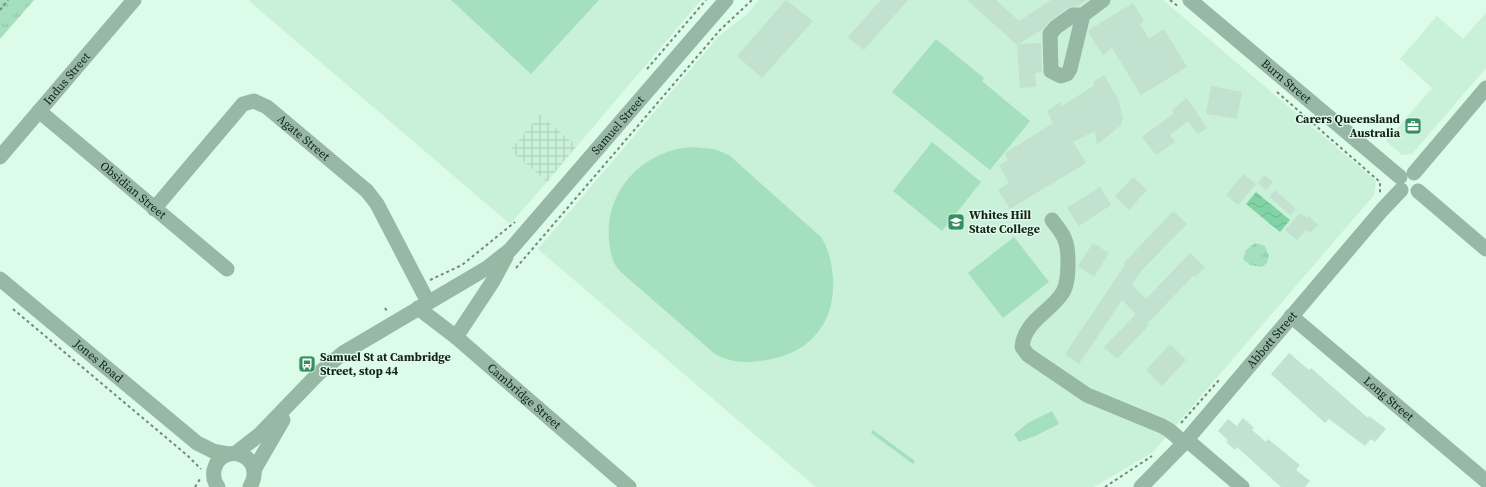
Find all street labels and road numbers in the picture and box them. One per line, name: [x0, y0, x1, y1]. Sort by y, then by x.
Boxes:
street label: Indus Street: [40, 49, 94, 108]
street label: Burn Street: [1258, 56, 1315, 107]
street label: Samuel Street: [588, 92, 648, 158]
street label: Agate Street: [274, 111, 333, 164]
street label: Obsidian Street: [97, 158, 170, 223]
street label: Abbott Street: [1243, 308, 1301, 372]
street label: Jones Road: [70, 335, 126, 386]
street label: Cambridge Street: [484, 360, 565, 433]
street label: Long Street: [1360, 373, 1417, 425]

